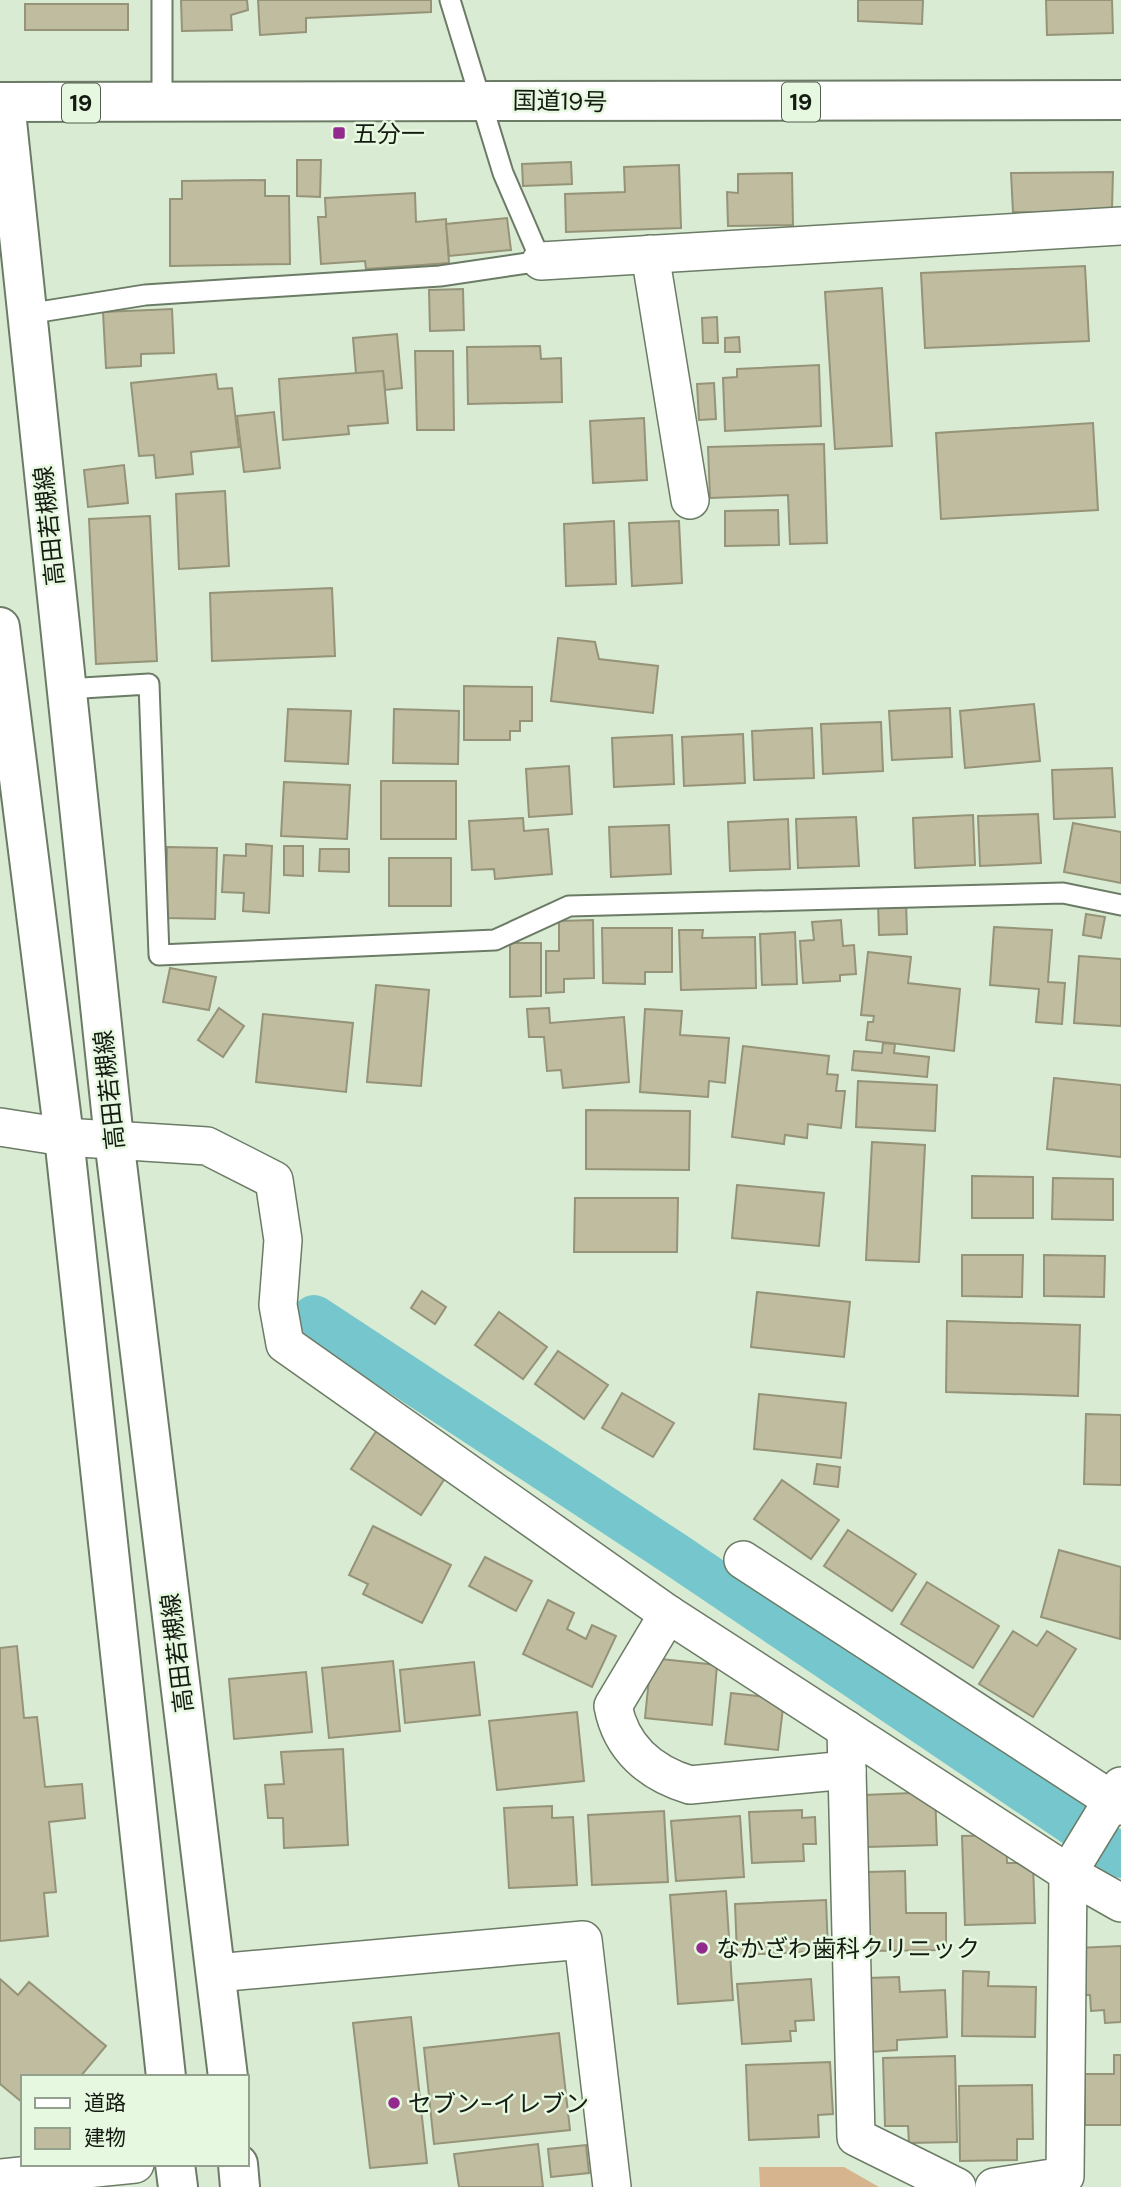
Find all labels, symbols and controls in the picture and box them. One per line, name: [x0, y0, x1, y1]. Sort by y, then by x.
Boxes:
road number: 19: [782, 82, 820, 122]
road number: 19: [62, 83, 100, 122]
street label: 国道19号: [512, 85, 608, 117]
place label: 五分一: [353, 118, 425, 149]
marker: 五分一: [331, 125, 347, 141]
street label: 高田若槻線: [27, 465, 71, 587]
street label: 高田若槻線: [87, 1029, 131, 1151]
street label: 高田若槻線: [154, 1592, 200, 1714]
place label: なかざわ歯科クリニック: [716, 1933, 980, 1964]
marker: なかざわ歯科クリニック: [694, 1940, 710, 1956]
legend: [21, 2075, 248, 2166]
place label: セブン-イレブン: [408, 2088, 589, 2119]
text: 道路: [84, 2089, 126, 2117]
marker: セブン-イレブン: [386, 2095, 402, 2111]
text: 建物: [84, 2124, 126, 2152]

